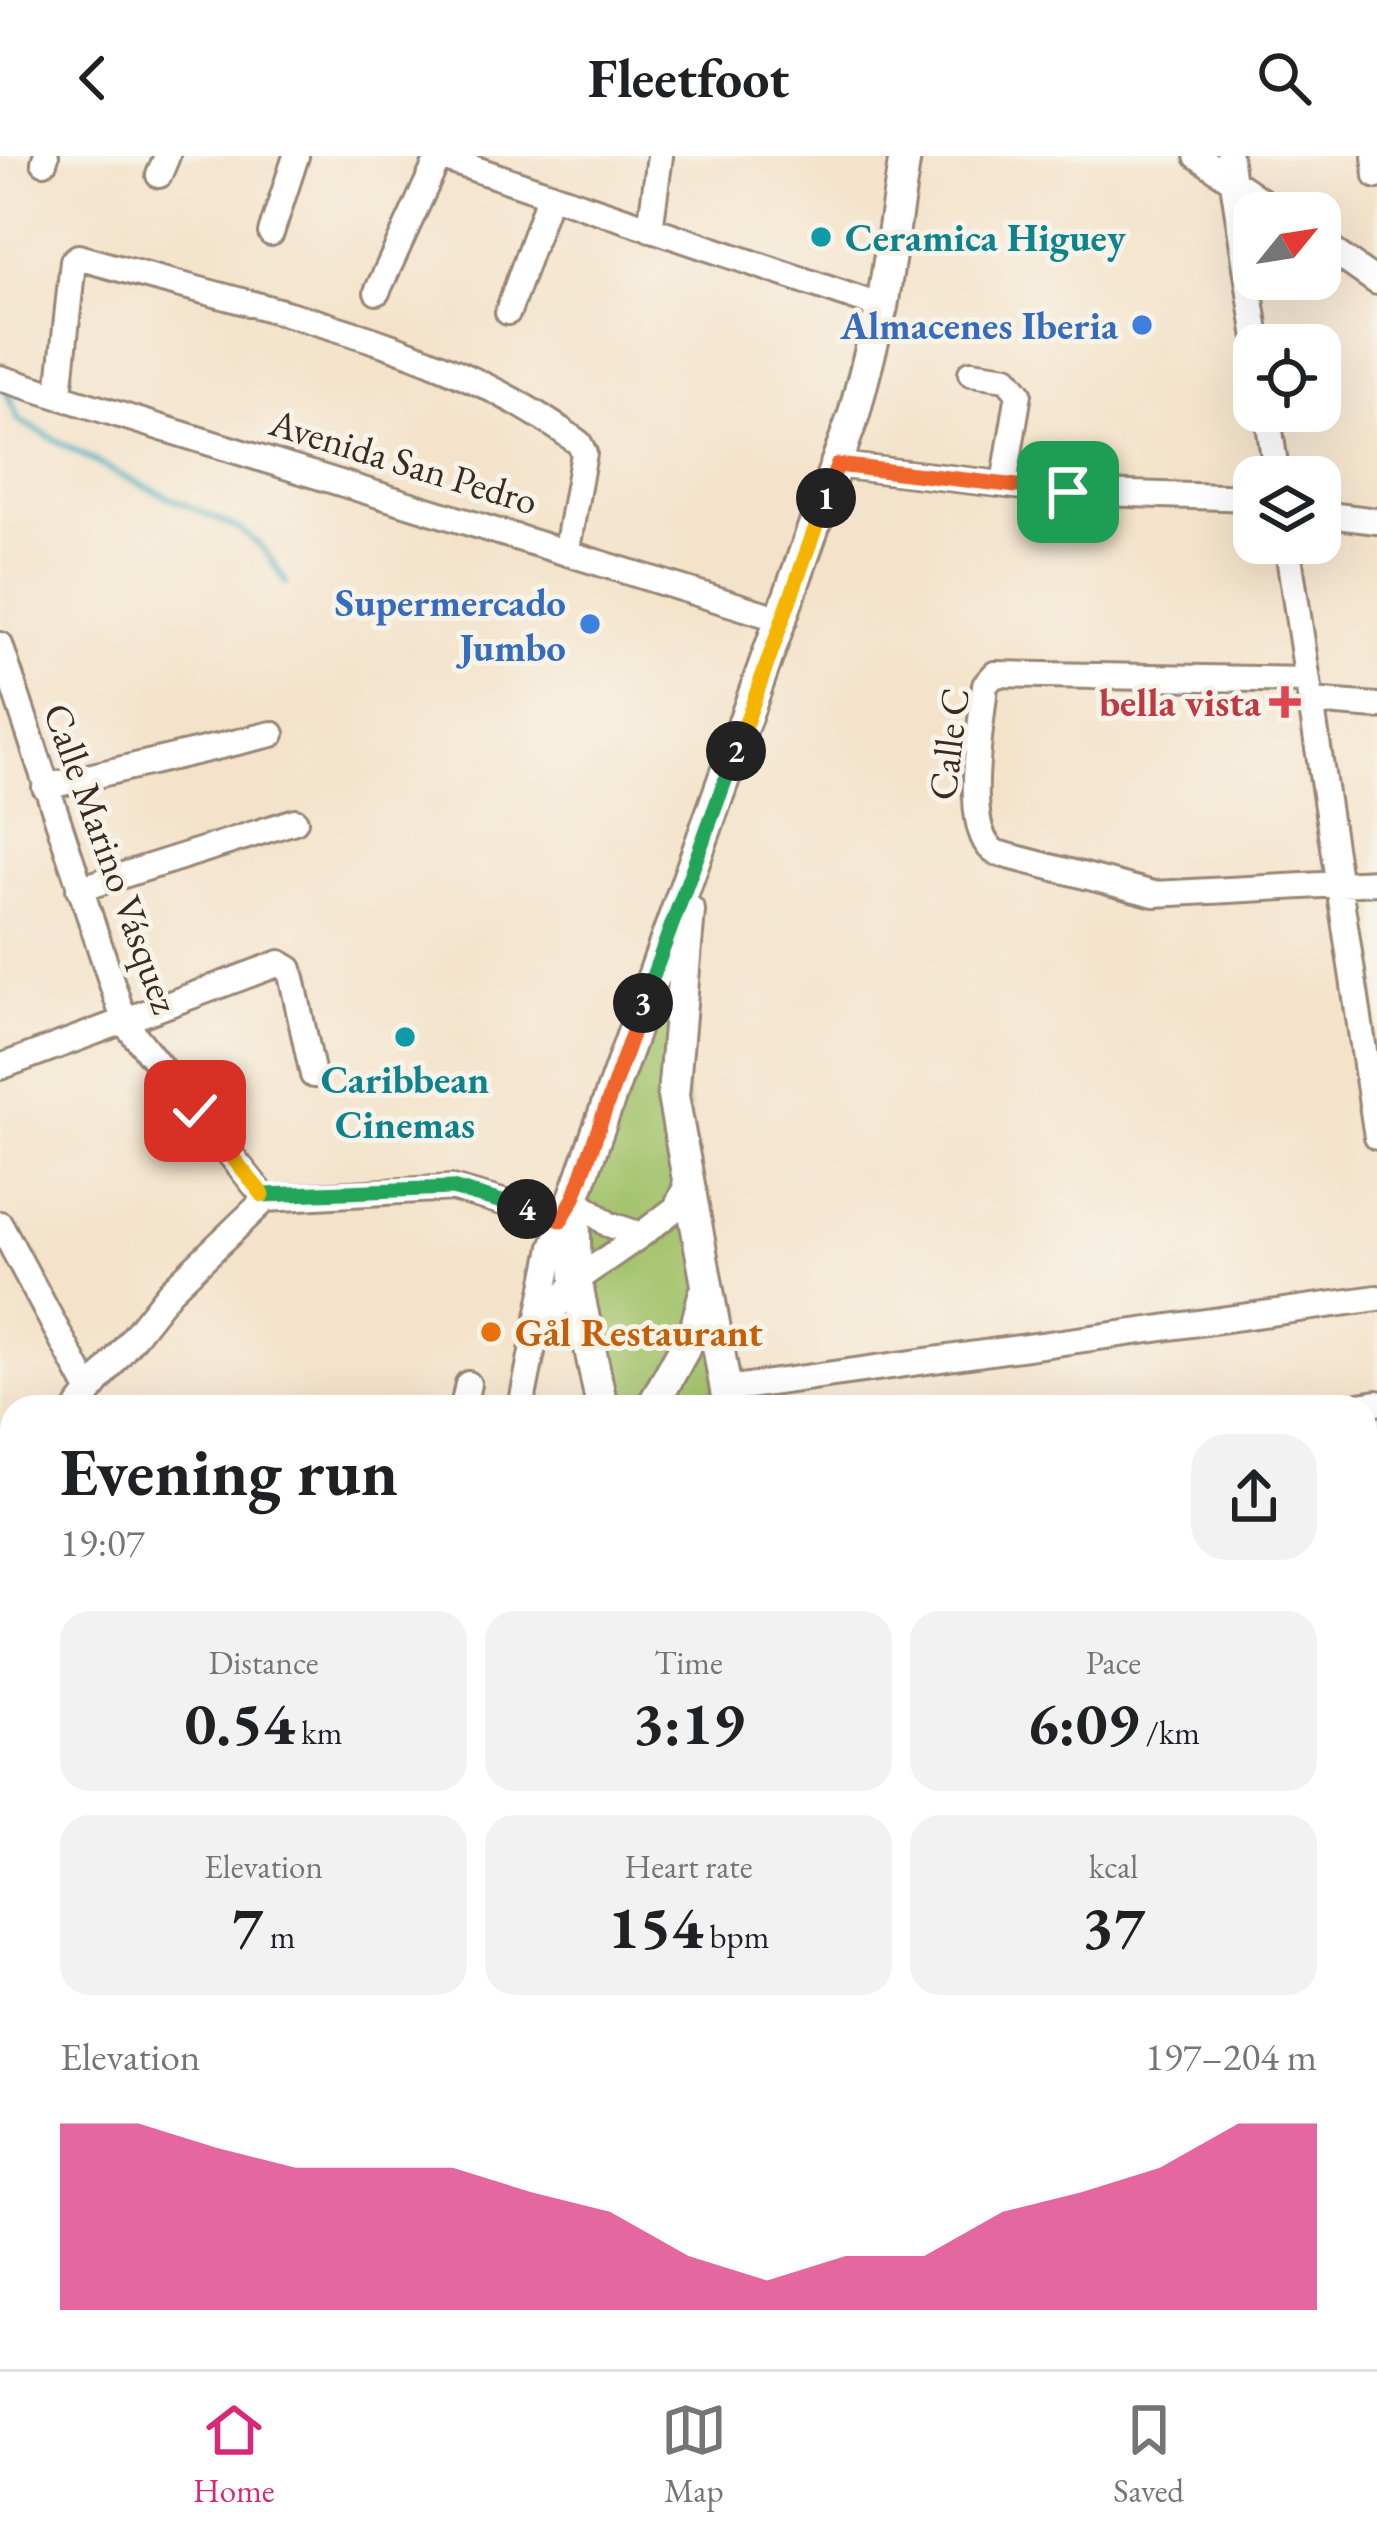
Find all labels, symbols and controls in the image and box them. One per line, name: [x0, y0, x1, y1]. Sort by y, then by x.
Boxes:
text: Fleetfoot: [588, 43, 789, 113]
icon: back: [60, 45, 126, 111]
icon: search: [1251, 45, 1317, 111]
north arrow: [1233, 192, 1341, 300]
map controls: [1233, 192, 1341, 564]
place label: Ceramica Higuey: [845, 212, 1126, 263]
marker: Ceramica Higuey: [808, 224, 834, 250]
place label: Almacenes Iberia: [839, 300, 1119, 351]
marker: Almacenes Iberia: [1129, 312, 1155, 338]
button: locate: [1233, 324, 1341, 432]
street label: Avenida San Pedro: [263, 396, 544, 526]
pin: [1017, 441, 1119, 543]
button: layers: [1233, 456, 1341, 564]
icon: arrive: [1035, 459, 1101, 525]
pin: 1: [796, 468, 856, 528]
text: 1: [817, 476, 835, 519]
place label: Supermercado Jumbo: [335, 577, 566, 673]
marker: Supermercado Jumbo: [577, 611, 603, 637]
place label: bella vista: [1099, 677, 1262, 728]
street label: Calle C: [916, 685, 981, 803]
marker: bella vista: [1272, 689, 1298, 715]
street label: Calle Marino Vásquez: [32, 696, 191, 1021]
pin: 2: [706, 721, 766, 781]
text: 2: [727, 729, 745, 772]
pin: 3: [613, 973, 673, 1033]
text: 3: [634, 981, 652, 1024]
marker: Caribbean Cinemas: [392, 1024, 418, 1050]
place label: Caribbean Cinemas: [321, 1054, 489, 1150]
pin: [144, 1060, 246, 1162]
icon: check: [162, 1078, 228, 1144]
pin: 4: [497, 1179, 557, 1239]
text: 4: [518, 1187, 536, 1230]
place label: Gål Restaurant: [515, 1307, 763, 1358]
marker: Gål Restaurant: [478, 1319, 504, 1345]
text: Evening run: [60, 1429, 398, 1515]
button: share: [1191, 1434, 1317, 1560]
text: 19:07: [60, 1517, 145, 1568]
text: Distance: [208, 1641, 319, 1684]
text: Time: [654, 1641, 723, 1684]
text: Pace: [1086, 1641, 1141, 1684]
text: 0.54: [185, 1684, 295, 1762]
text: 3:19: [632, 1684, 745, 1762]
text: 6:09: [1027, 1684, 1139, 1762]
text: km: [295, 1711, 342, 1754]
text: /km: [1139, 1711, 1200, 1754]
text: Elevation: [204, 1845, 323, 1888]
text: Heart rate: [624, 1845, 753, 1888]
text: kcal: [1089, 1845, 1138, 1888]
text: 7: [231, 1888, 263, 1966]
text: 154: [608, 1888, 703, 1966]
text: 37: [1082, 1888, 1145, 1966]
text: m: [263, 1915, 296, 1958]
text: bpm: [703, 1915, 769, 1958]
text: Elevation: [60, 2031, 200, 2082]
text: 197–204 m: [1145, 2031, 1317, 2082]
tab: Home: [193, 2397, 275, 2512]
tab: Map: [661, 2397, 727, 2512]
tab: Saved: [1113, 2397, 1184, 2512]

